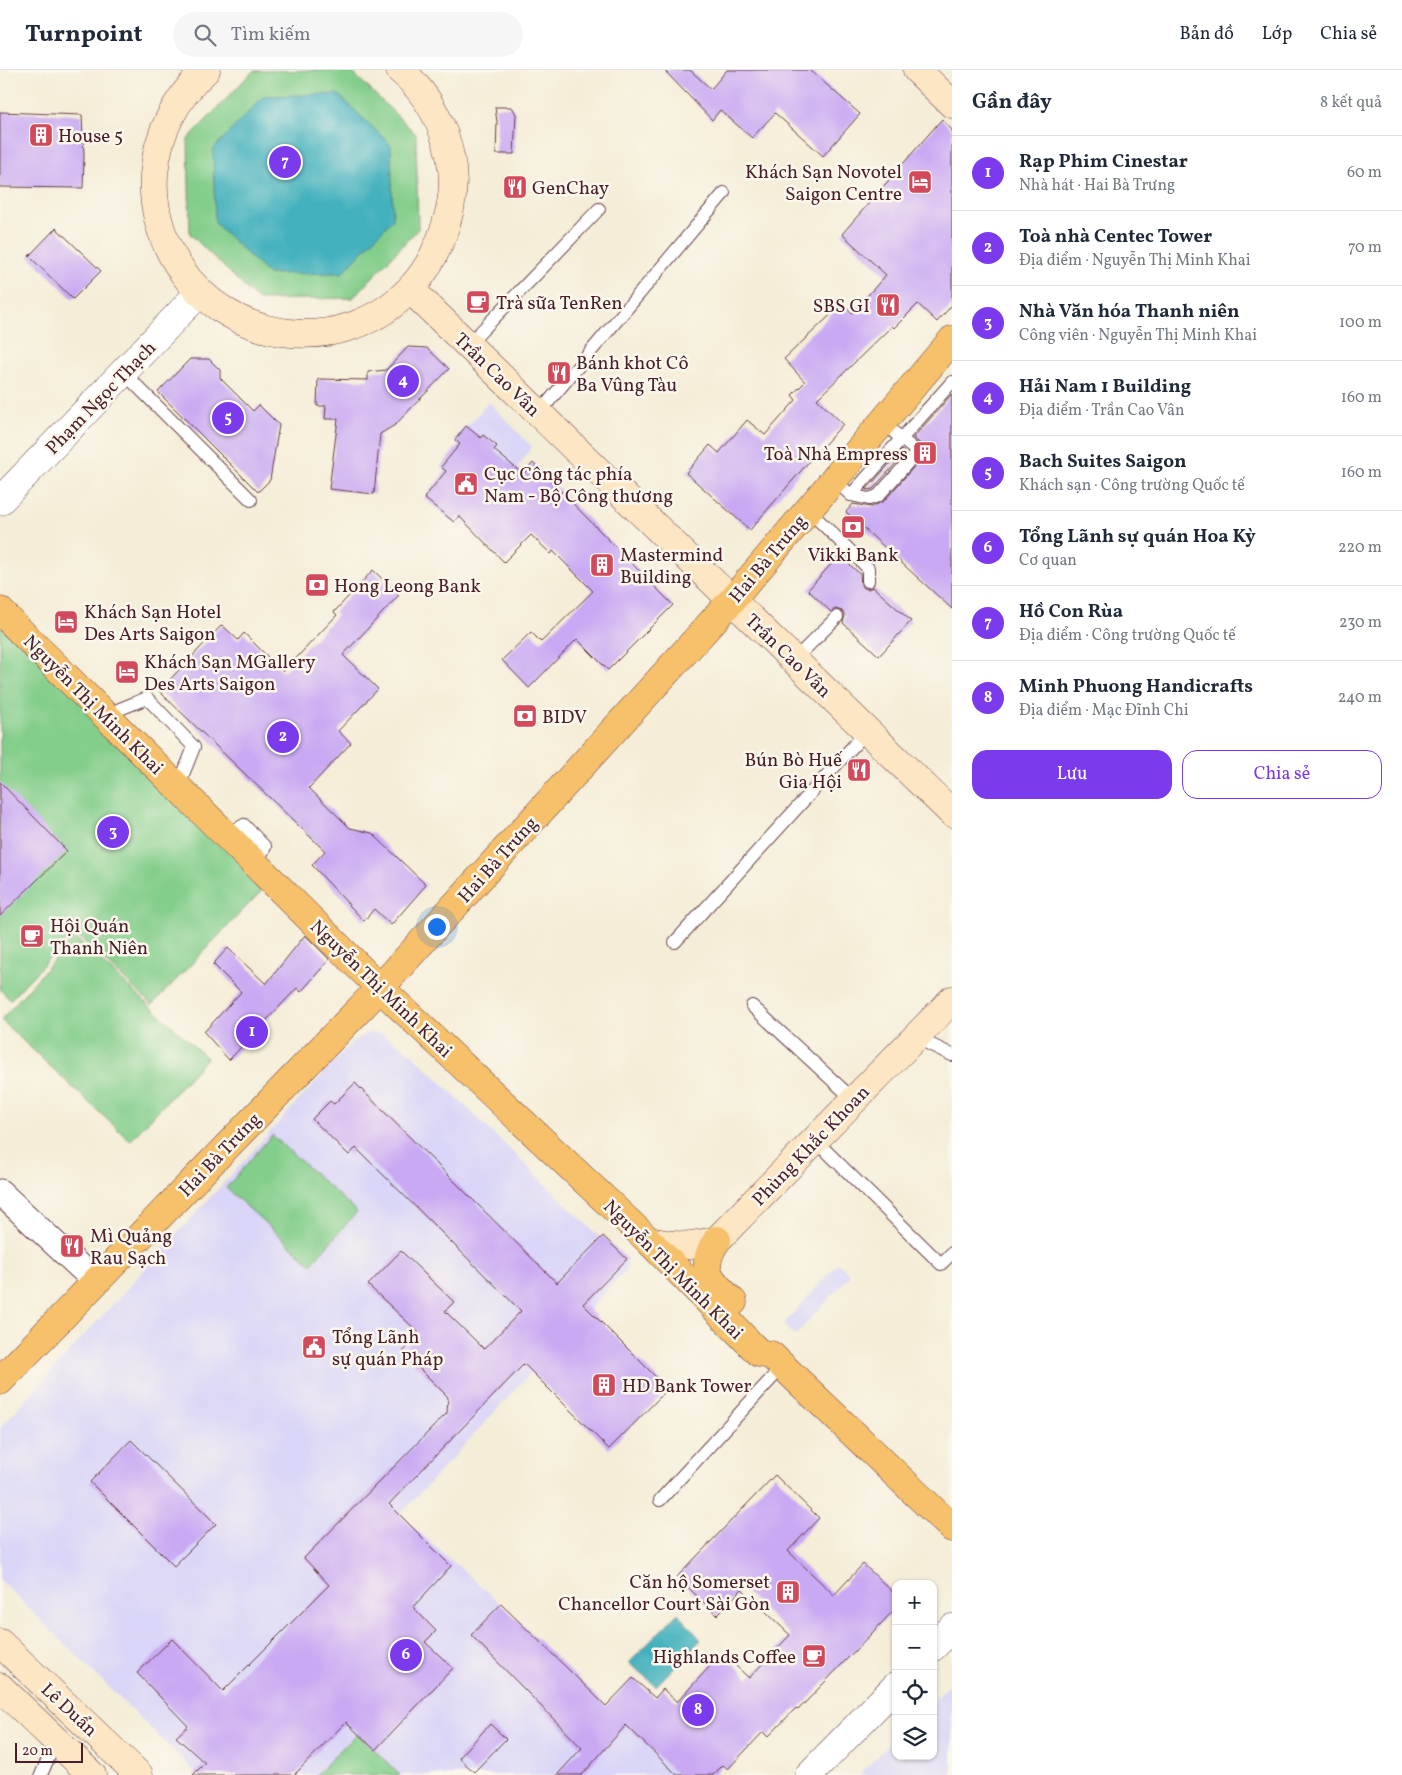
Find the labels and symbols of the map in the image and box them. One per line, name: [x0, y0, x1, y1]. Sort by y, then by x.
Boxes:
building icon: House 5: [28, 122, 54, 148]
place label: House 5: [58, 124, 123, 150]
pin: 7: [269, 143, 301, 181]
place label: Khách Sạn Novotel Saigon Centre: [745, 160, 902, 208]
hotel icon: Khách Sạn Novotel Saigon Centre: [907, 169, 933, 195]
restaurant icon: GenChay: [502, 174, 528, 200]
place label: GenChay: [532, 176, 609, 202]
cafe icon: Trà sữa TenRen: [465, 289, 491, 315]
place label: Trà sữa TenRen: [496, 291, 623, 317]
restaurant icon: SBS GI: [875, 292, 901, 318]
place label: SBS GI: [813, 294, 870, 320]
street label: Trần Cao Vân: [448, 328, 546, 423]
street label: Phạm Ngọc Thạch: [40, 336, 163, 461]
place label: Bánh khot Cô Ba Vûng Tàu: [576, 351, 689, 399]
restaurant icon: Bánh khot Cô Ba Vûng Tàu: [546, 360, 572, 386]
pin: 4: [387, 362, 419, 400]
pin: 5: [212, 399, 244, 437]
building icon: Toà Nhà Empress: [912, 440, 938, 466]
place label: Toà Nhà Empress: [764, 442, 908, 468]
place label: Cục Công tác phía Nam - Bộ Công thương: [484, 462, 673, 510]
public building icon: Cục Công tác phía Nam - Bộ Công thương: [453, 471, 479, 497]
street label: Hai Bà Trưng: [724, 509, 813, 609]
bank icon: Vikki Bank: [840, 514, 866, 540]
place label: Mastermind Building: [620, 543, 723, 591]
place label: Vikki Bank: [807, 543, 899, 569]
building icon: Mastermind Building: [589, 552, 615, 578]
bank icon: Hong Leong Bank: [304, 572, 330, 598]
place label: Hong Leong Bank: [334, 574, 481, 600]
place label: Khách Sạn Hotel Des Arts Saigon: [84, 600, 222, 648]
hotel icon: Khách Sạn Hotel Des Arts Saigon: [53, 609, 79, 635]
street label: Trần Cao Vân: [739, 609, 837, 704]
street label: Nguyễn Thị Minh Khai: [17, 630, 169, 781]
place label: Khách Sạn MGallery Des Arts Saigon: [144, 650, 316, 698]
hotel icon: Khách Sạn MGallery Des Arts Saigon: [114, 659, 140, 685]
bank icon: BIDV: [512, 703, 538, 729]
place label: BIDV: [542, 705, 587, 731]
pin: 2: [267, 718, 299, 756]
place label: Bún Bò Huế Gia Hội: [745, 748, 843, 796]
restaurant icon: Bún Bò Huế Gia Hội: [846, 757, 872, 783]
street label: Hai Bà Trưng: [453, 811, 544, 909]
pin: 3: [97, 813, 129, 851]
place label: Hội Quán Thanh Niên: [50, 914, 148, 962]
your location: [424, 914, 450, 940]
street label: Nguyễn Thị Minh Khai: [304, 915, 458, 1064]
cafe icon: Hội Quán Thanh Niên: [19, 923, 45, 949]
pin: 1: [236, 1013, 268, 1051]
street label: Phùng Khắc Khoan: [747, 1080, 876, 1213]
street label: Hai Bà Trưng: [173, 1107, 267, 1203]
street label: Nguyễn Thị Minh Khai: [597, 1195, 749, 1346]
place label: Mì Quảng Rau Sạch: [90, 1224, 172, 1272]
restaurant icon: Mì Quảng Rau Sạch: [59, 1233, 85, 1259]
place label: Tổng Lãnh sự quán Pháp: [332, 1325, 444, 1373]
public building icon: Tổng Lãnh sự quán Pháp: [301, 1334, 327, 1360]
building icon: HD Bank Tower: [591, 1372, 617, 1398]
place label: HD Bank Tower: [622, 1374, 751, 1400]
place label: Căn hộ Somerset Chancellor Court Sài Gòn: [558, 1570, 770, 1618]
building icon: Căn hộ Somerset Chancellor Court Sài Gòn: [775, 1579, 801, 1605]
pin: 6: [390, 1636, 422, 1674]
cafe icon: Highlands Coffee: [801, 1643, 827, 1669]
place label: Highlands Coffee: [653, 1645, 796, 1671]
street label: Lê Duẩn: [35, 1677, 103, 1743]
pin: 8: [682, 1691, 714, 1729]
scale bar: [15, 1740, 82, 1763]

